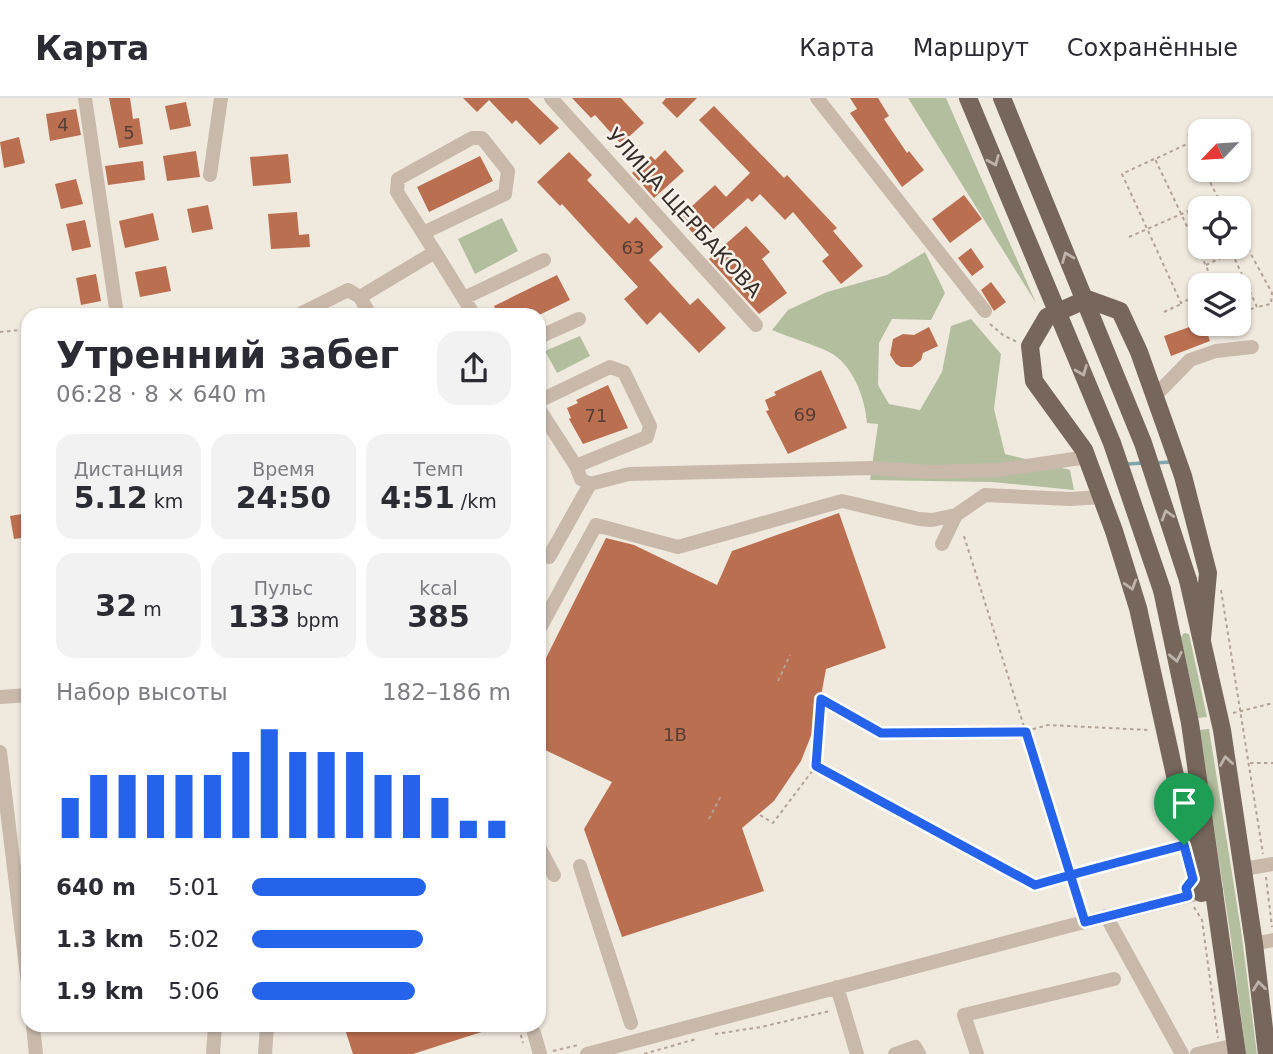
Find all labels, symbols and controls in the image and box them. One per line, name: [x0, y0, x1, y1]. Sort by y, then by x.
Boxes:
text: Карта: [35, 29, 149, 68]
text: Карта: [799, 34, 875, 62]
text: Маршрут: [913, 34, 1029, 62]
text: Сохранённые: [1067, 34, 1238, 62]
house number: 4: [57, 114, 69, 135]
north arrow: [1188, 119, 1251, 182]
map controls: [1188, 119, 1251, 336]
house number: 5: [123, 122, 135, 143]
street label: УЛИЦА ЩЕРБАКОВА: [602, 123, 767, 303]
one-way arrow: [986, 154, 1000, 166]
button: locate: [1188, 196, 1251, 259]
house number: 63: [622, 237, 644, 258]
one-way arrow: [1061, 252, 1075, 264]
button: layers: [1188, 273, 1251, 336]
button: share: [437, 331, 511, 405]
text: Утренний забег: [56, 333, 399, 377]
one-way arrow: [1074, 364, 1088, 376]
text: 06:28 · 8 × 640 m: [56, 381, 266, 407]
house number: 69: [794, 404, 816, 425]
house number: 71: [585, 405, 607, 426]
text: Дистанция: [74, 458, 183, 480]
text: Время: [252, 458, 315, 480]
text: Темп: [413, 458, 464, 480]
text: 5.12: [74, 480, 148, 515]
text: 24:50: [236, 480, 331, 515]
text: 4:51: [380, 480, 455, 515]
text: km: [148, 490, 183, 512]
text: /km: [455, 490, 497, 512]
one-way arrow: [1161, 509, 1176, 521]
text: Пульс: [254, 577, 313, 599]
text: kcal: [419, 577, 458, 599]
one-way arrow: [1123, 579, 1138, 591]
text: 32: [95, 588, 137, 623]
text: m: [137, 598, 162, 620]
text: 133: [228, 599, 290, 634]
text: 385: [407, 599, 470, 634]
text: bpm: [290, 609, 339, 631]
one-way arrow: [1168, 651, 1182, 663]
text: Набор высоты: [56, 679, 228, 705]
text: 182–186 m: [382, 679, 511, 705]
house number: 1В: [663, 724, 687, 745]
one-way arrow: [1219, 755, 1234, 767]
pin: [1154, 773, 1214, 845]
icon: arrive: [1165, 784, 1203, 822]
text: 640 m: [56, 874, 136, 900]
text: 5:01: [168, 874, 220, 900]
text: 1.3 km: [56, 926, 144, 952]
text: 5:02: [168, 926, 220, 952]
text: 1.9 km: [56, 978, 144, 1004]
text: 5:06: [168, 978, 220, 1004]
one-way arrow: [1252, 980, 1267, 992]

